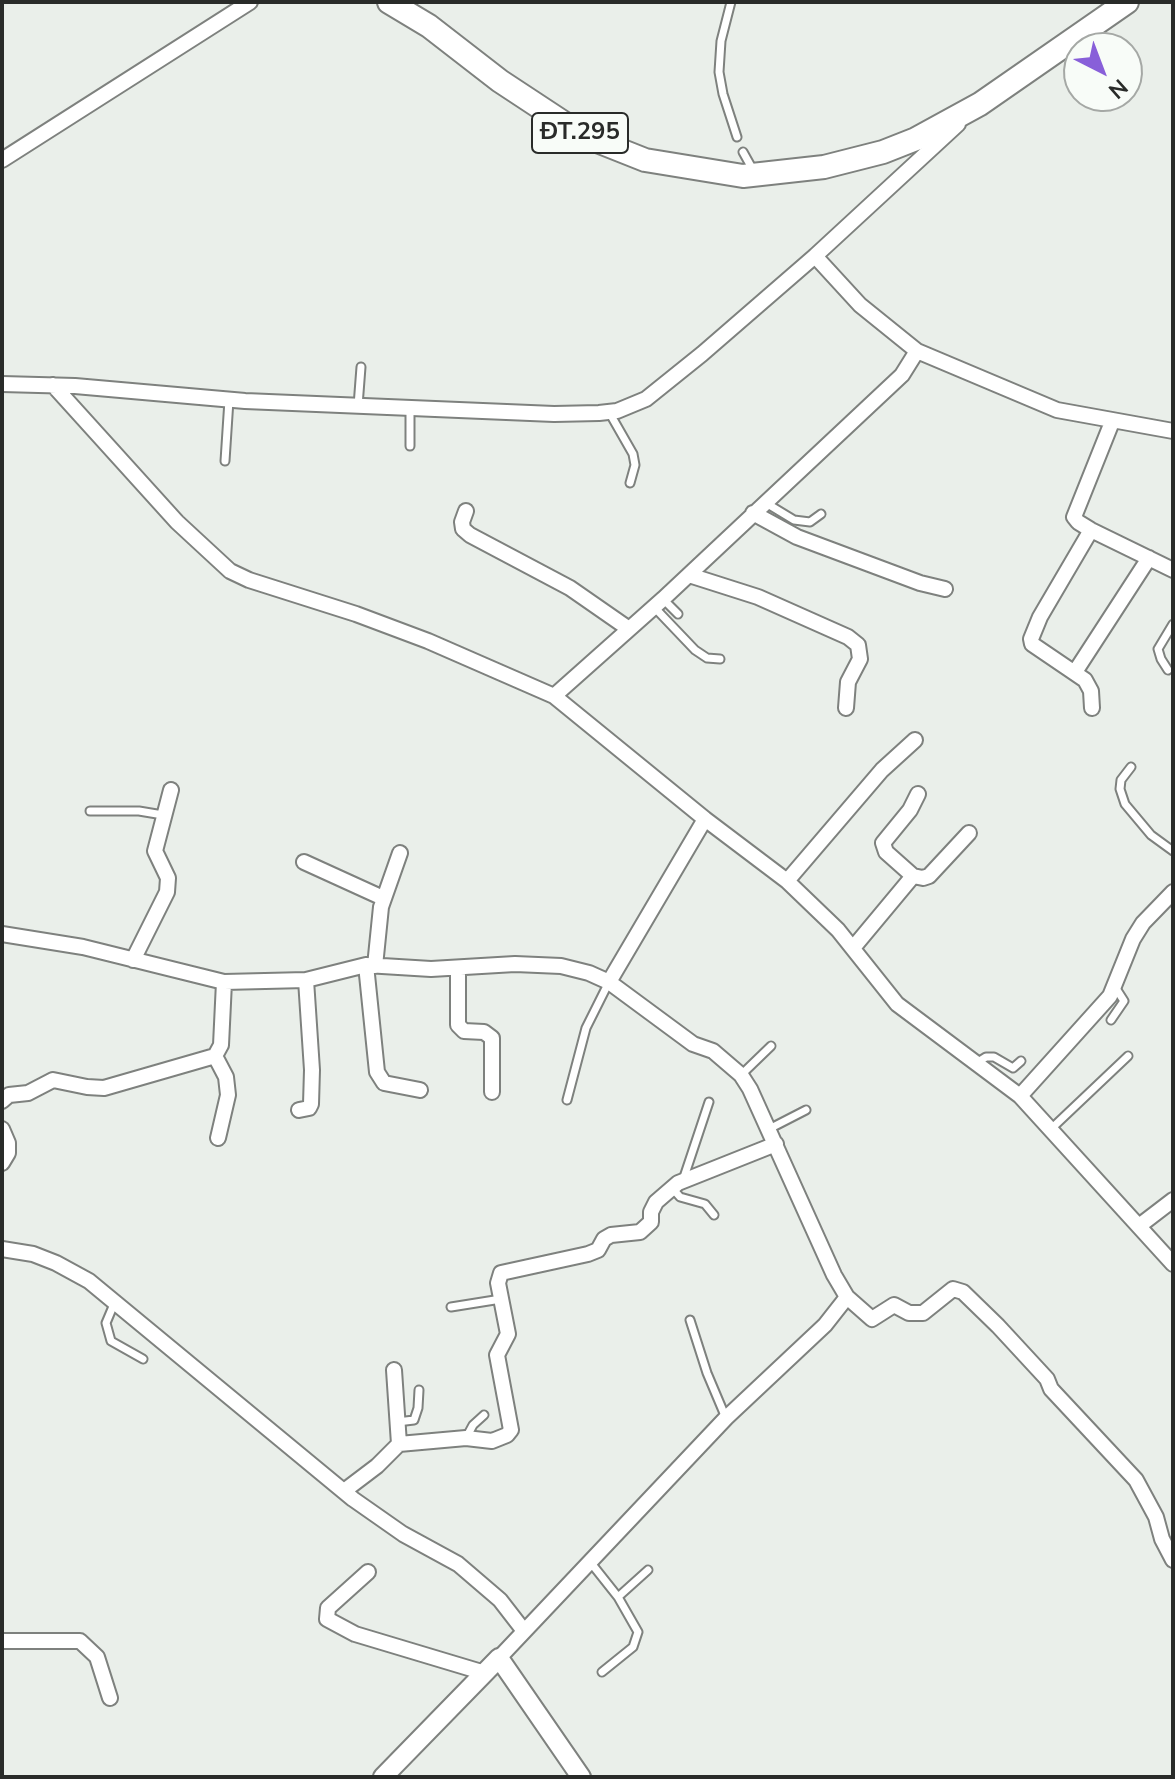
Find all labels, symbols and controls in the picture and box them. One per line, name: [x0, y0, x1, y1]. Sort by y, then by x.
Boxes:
north arrow: [1063, 32, 1143, 112]
text: N: [1102, 72, 1134, 105]
road number: ĐT.295: [532, 113, 628, 153]

